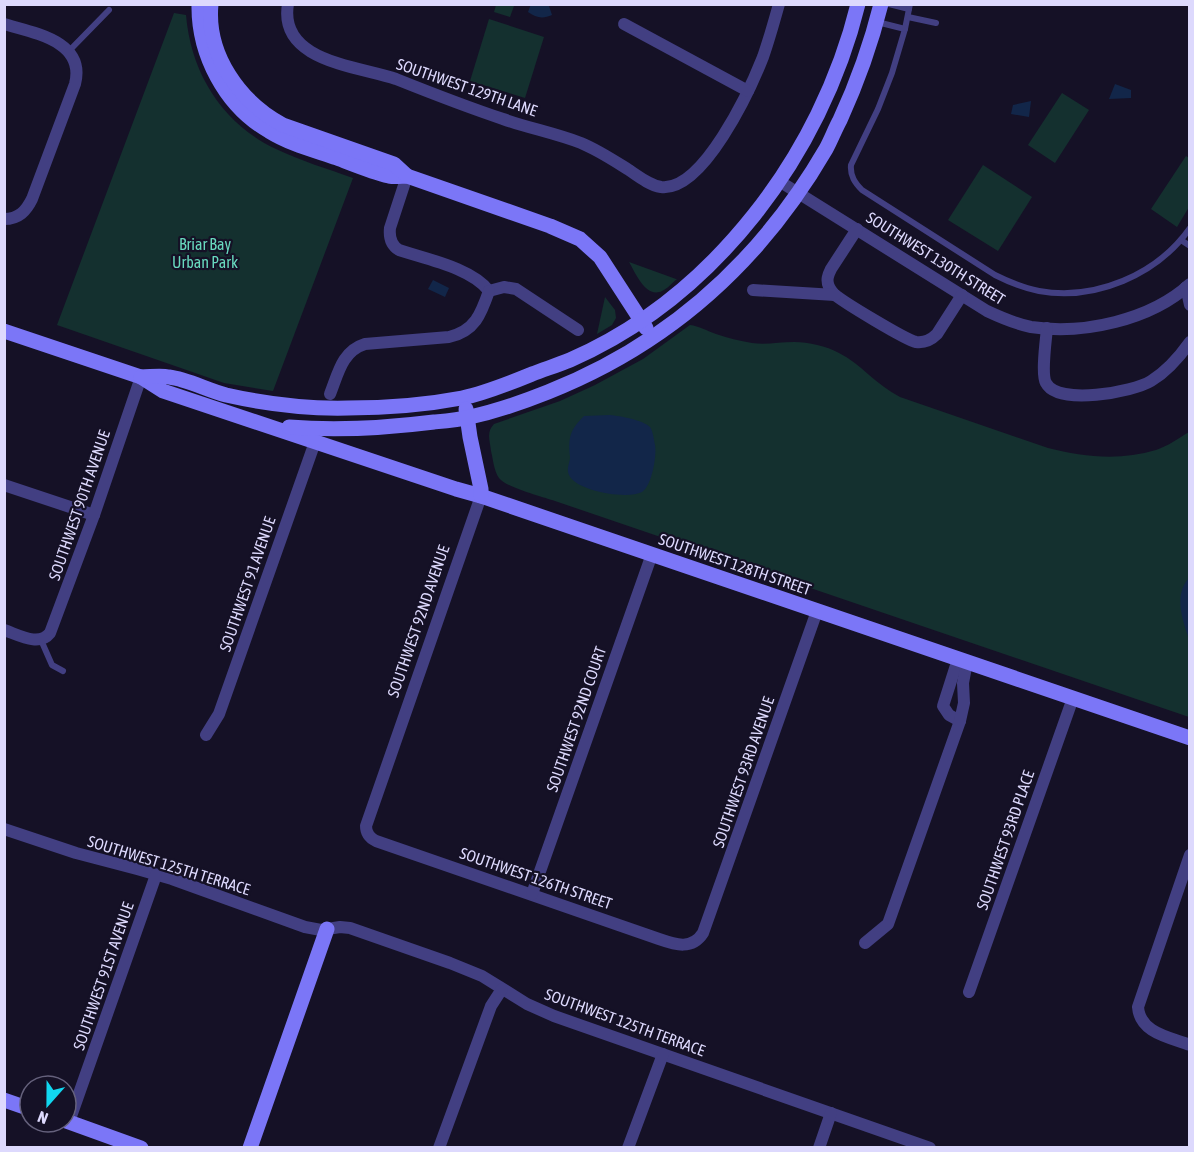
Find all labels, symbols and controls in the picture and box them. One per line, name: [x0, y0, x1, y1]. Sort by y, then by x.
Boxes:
street label: SOUTHWEST 129TH LANE: [394, 54, 540, 120]
street label: SOUTHWEST 130TH STREET: [864, 208, 1008, 308]
park label: Briar Bay Urban Park: [172, 235, 238, 271]
street label: SOUTHWEST 90TH AVENUE: [45, 427, 113, 582]
street label: SOUTHWEST 91 AVENUE: [215, 514, 279, 654]
street label: SOUTHWEST 128TH STREET: [657, 530, 813, 598]
street label: SOUTHWEST 92ND AVENUE: [383, 542, 453, 699]
street label: SOUTHWEST 92ND COURT: [543, 644, 609, 794]
street label: SOUTHWEST 93RD AVENUE: [709, 694, 777, 850]
street label: SOUTHWEST 93RD PLACE: [973, 768, 1037, 912]
street label: SOUTHWEST 125TH TERRACE: [86, 832, 253, 898]
street label: SOUTHWEST 126TH STREET: [458, 844, 614, 912]
street label: SOUTHWEST 91ST AVENUE: [69, 900, 137, 1052]
street label: SOUTHWEST 125TH TERRACE: [543, 985, 708, 1059]
north arrow: [18, 1074, 78, 1134]
text: N: [35, 1108, 50, 1128]

